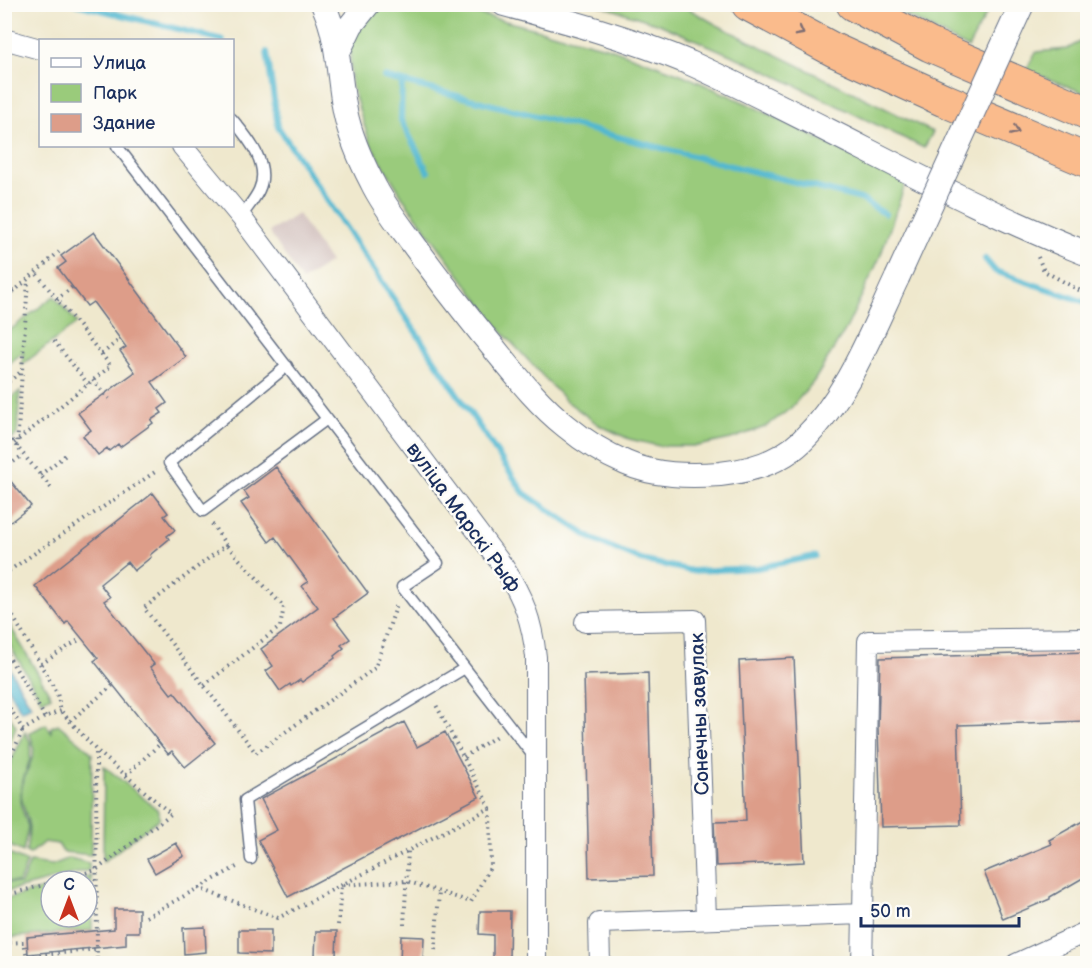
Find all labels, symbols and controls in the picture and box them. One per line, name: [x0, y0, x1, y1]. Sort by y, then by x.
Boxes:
one-way arrow: [793, 25, 804, 36]
legend: [39, 39, 234, 147]
text: Улица: [93, 53, 147, 74]
text: Парк: [93, 83, 137, 104]
text: Здание: [93, 113, 155, 134]
one-way arrow: [1009, 123, 1020, 135]
street label: вуліца Марскі Рыф: [401, 438, 526, 597]
street label: Сонечны завулак: [685, 632, 715, 796]
north arrow: [39, 869, 99, 929]
text: С: [63, 876, 75, 895]
scale bar: [861, 890, 1018, 928]
text: 50 m: [870, 901, 911, 922]

